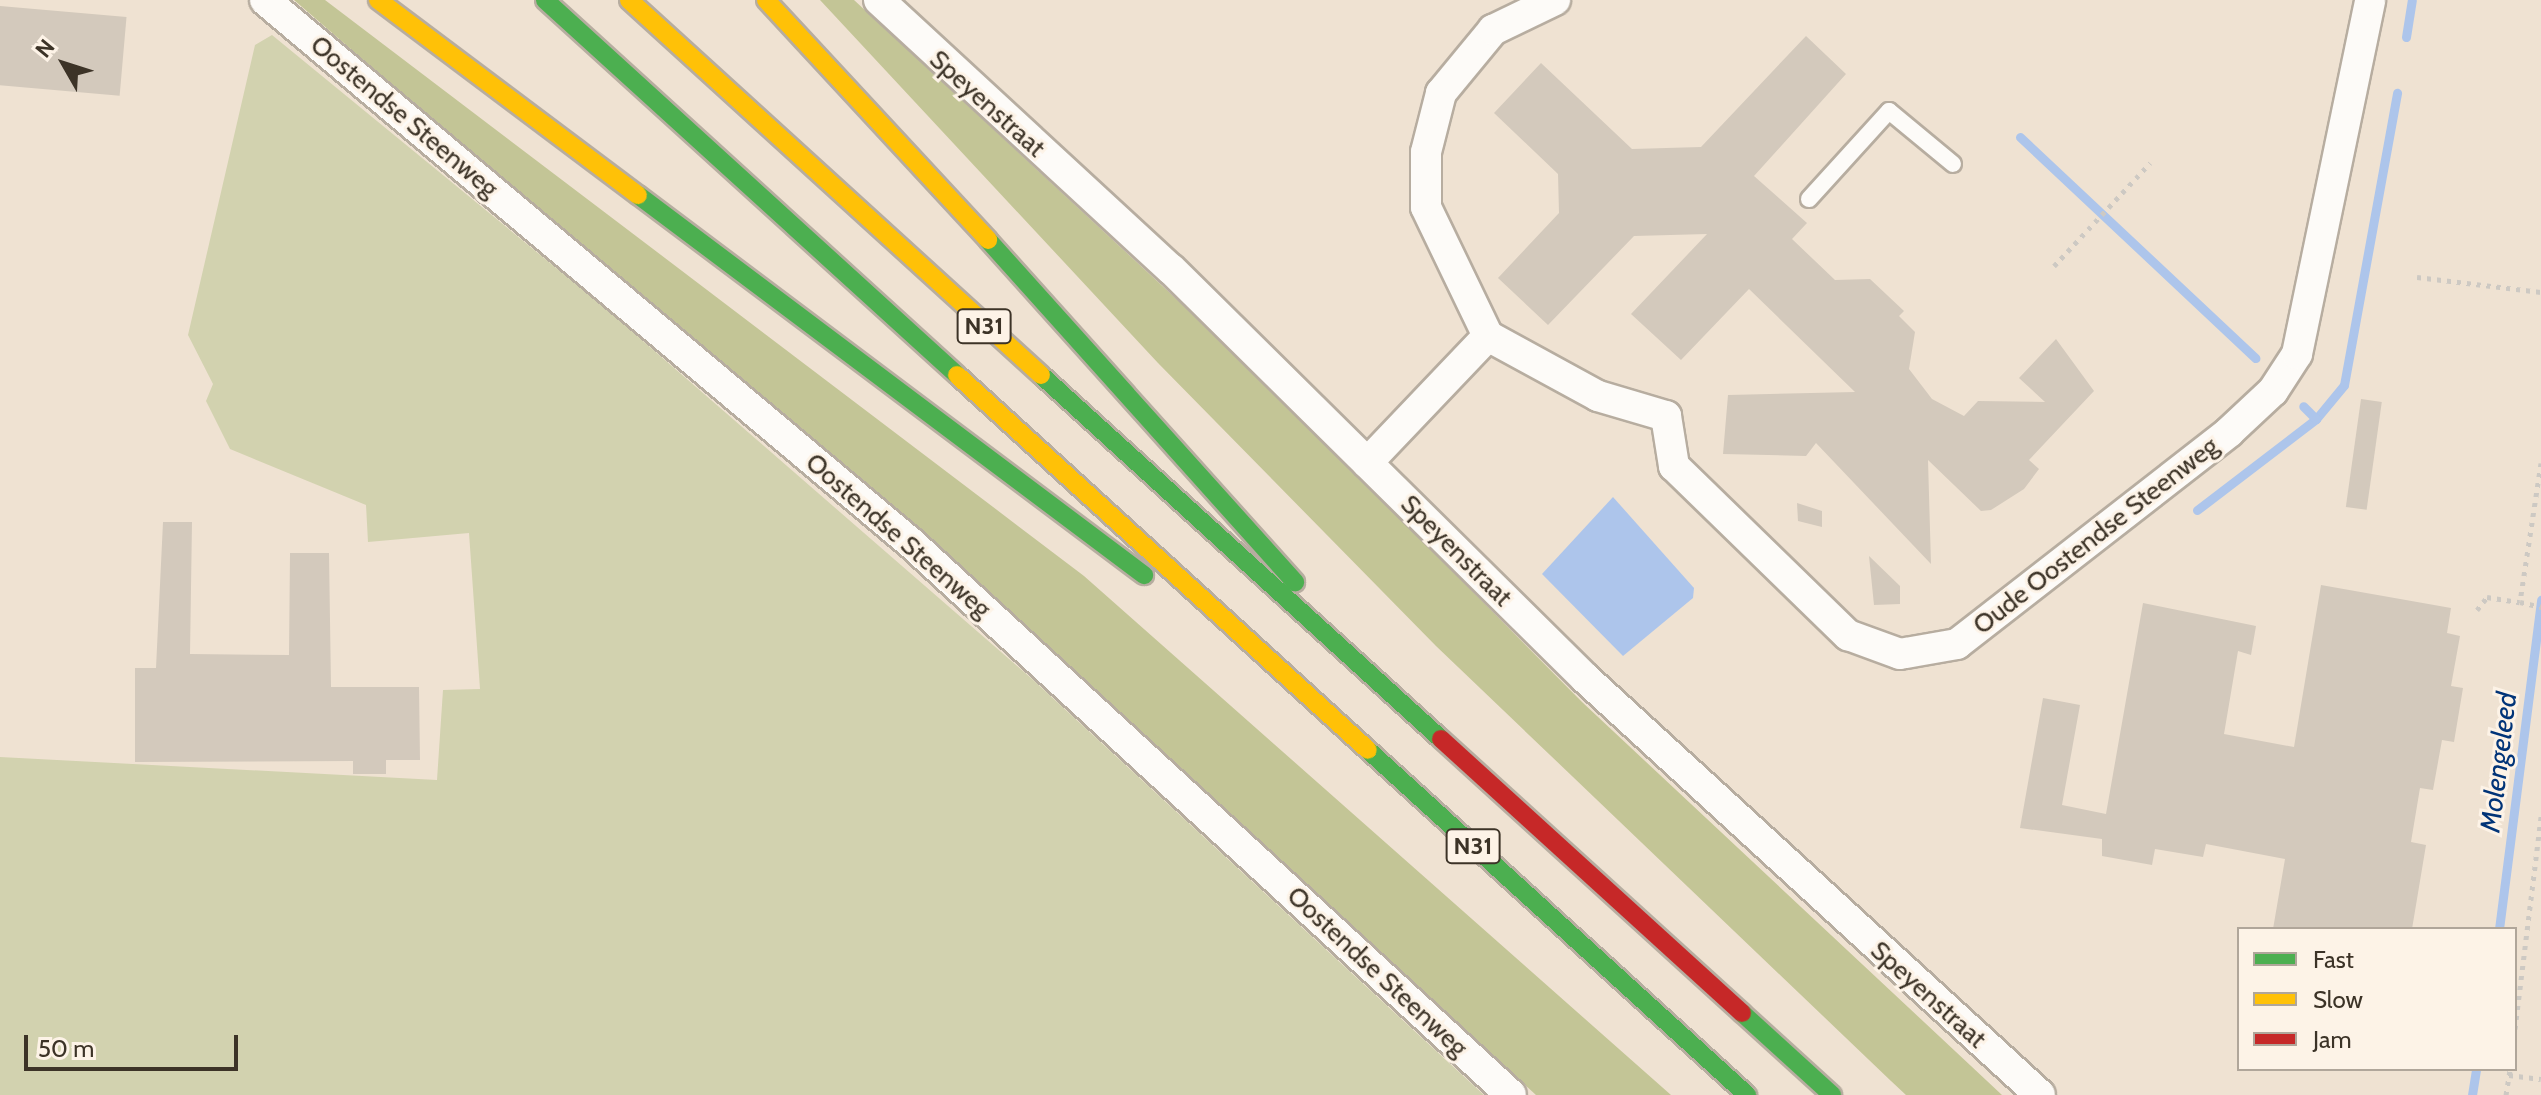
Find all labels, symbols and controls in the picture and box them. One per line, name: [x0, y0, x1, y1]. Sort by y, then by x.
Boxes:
north arrow: [24, 24, 104, 104]
street label: Oostendse Steenweg: [304, 29, 504, 205]
text: N: [30, 34, 60, 63]
street label: Speyenstraat: [923, 44, 1051, 164]
road number: N31: [956, 306, 1012, 346]
street label: Oude Oostendse Steenweg: [1967, 431, 2225, 641]
street label: Oostendse Steenweg: [799, 447, 997, 625]
street label: Speyenstraat: [1394, 489, 1518, 613]
water label: Molengeleed: [2473, 690, 2523, 834]
road number: N31: [1445, 826, 1501, 866]
street label: Oostendse Steenweg: [1280, 880, 1474, 1064]
legend: [2237, 927, 2517, 1071]
street label: Speyenstraat: [1864, 935, 1992, 1055]
text: Fast: [2313, 945, 2354, 974]
text: Slow: [2313, 985, 2363, 1014]
scale bar: [28, 1019, 242, 1069]
text: Jam: [2313, 1025, 2351, 1054]
text: 50 m: [38, 1034, 94, 1063]

